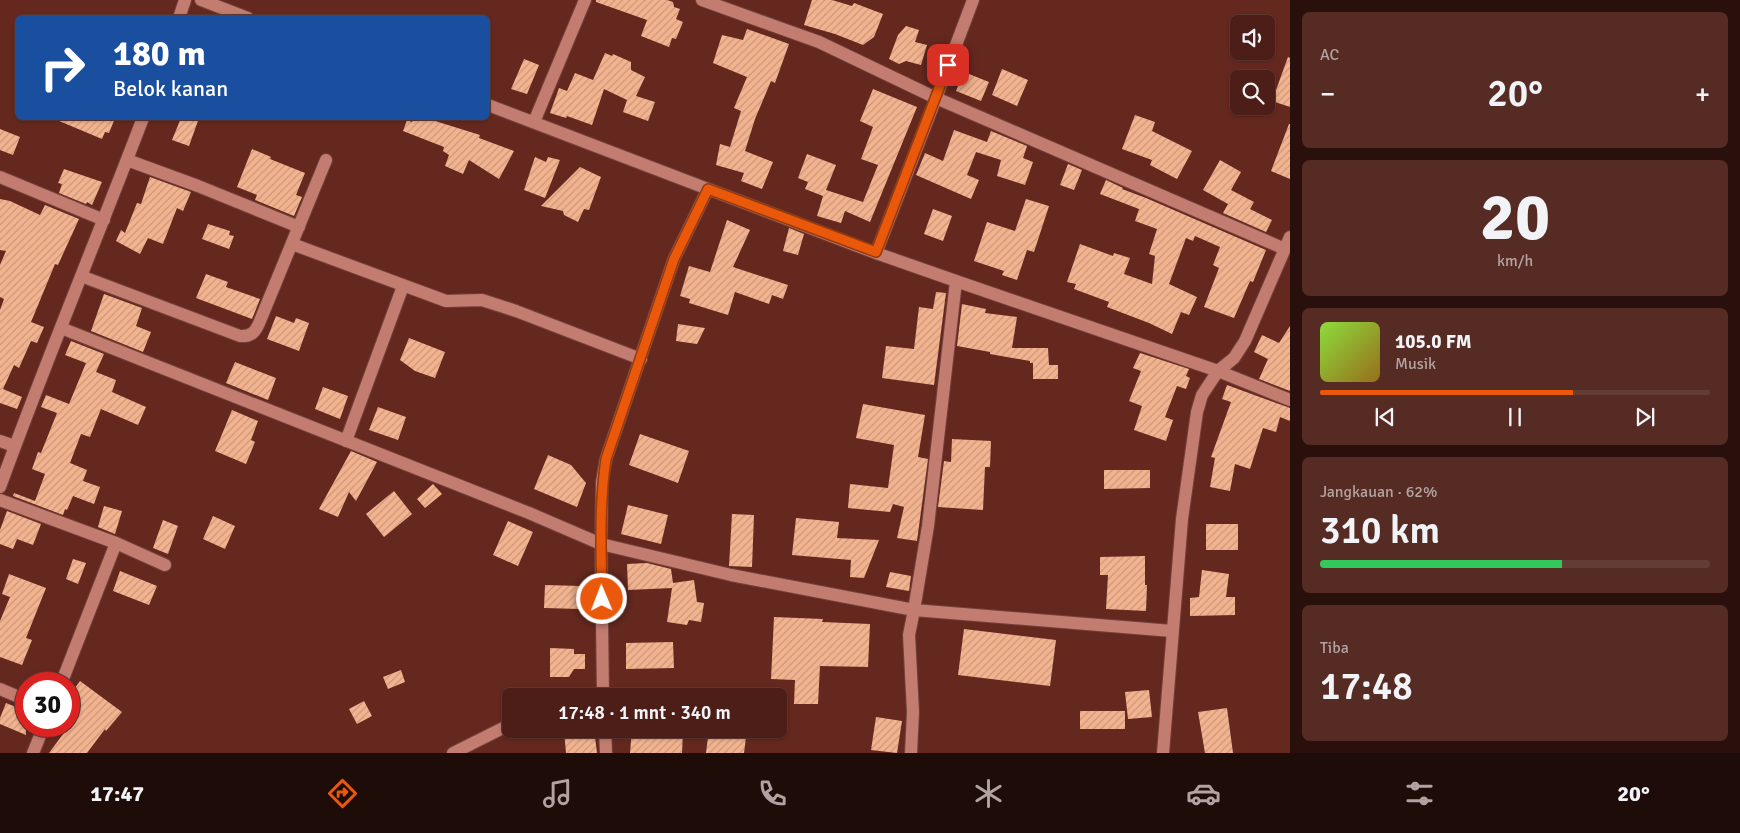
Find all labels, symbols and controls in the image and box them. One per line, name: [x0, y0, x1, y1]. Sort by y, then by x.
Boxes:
map controls: [1230, 15, 1275, 115]
button: sound: [1230, 15, 1275, 60]
text: 180 m: [113, 32, 206, 75]
icon: right: [30, 35, 95, 100]
pin: [927, 44, 969, 86]
text: AC: [1320, 45, 1339, 65]
icon: arrive: [934, 51, 962, 79]
button: search: [1230, 70, 1275, 115]
text: 20°: [1487, 70, 1543, 117]
text: Belok kanan: [113, 75, 228, 102]
text: −: [1320, 77, 1335, 111]
text: +: [1695, 77, 1710, 111]
text: 20: [1480, 178, 1550, 258]
text: km/h: [1497, 251, 1533, 271]
text: 105.0 FM: [1395, 330, 1472, 354]
text: Musik: [1395, 354, 1436, 374]
icon: previous: [1371, 403, 1399, 431]
icon: pause: [1501, 403, 1529, 431]
icon: next: [1631, 403, 1659, 431]
text: Jangkauan · 62%: [1320, 482, 1437, 502]
text: 310 km: [1320, 507, 1440, 554]
position arrow: [575, 572, 627, 624]
text: Tiba: [1320, 638, 1349, 658]
text: 17:48: [1320, 663, 1413, 710]
speed limit sign: 30: [15, 672, 80, 737]
text: 17:48 · 1 mnt · 340 m: [558, 701, 731, 725]
icon: directions: [325, 776, 360, 811]
icon: music: [540, 776, 575, 811]
icon: phone: [755, 776, 790, 811]
icon: climate: [971, 776, 1006, 811]
icon: car: [1186, 776, 1221, 811]
icon: filters: [1402, 776, 1437, 811]
text: 17:47: [90, 780, 144, 807]
text: 20°: [1617, 780, 1650, 807]

